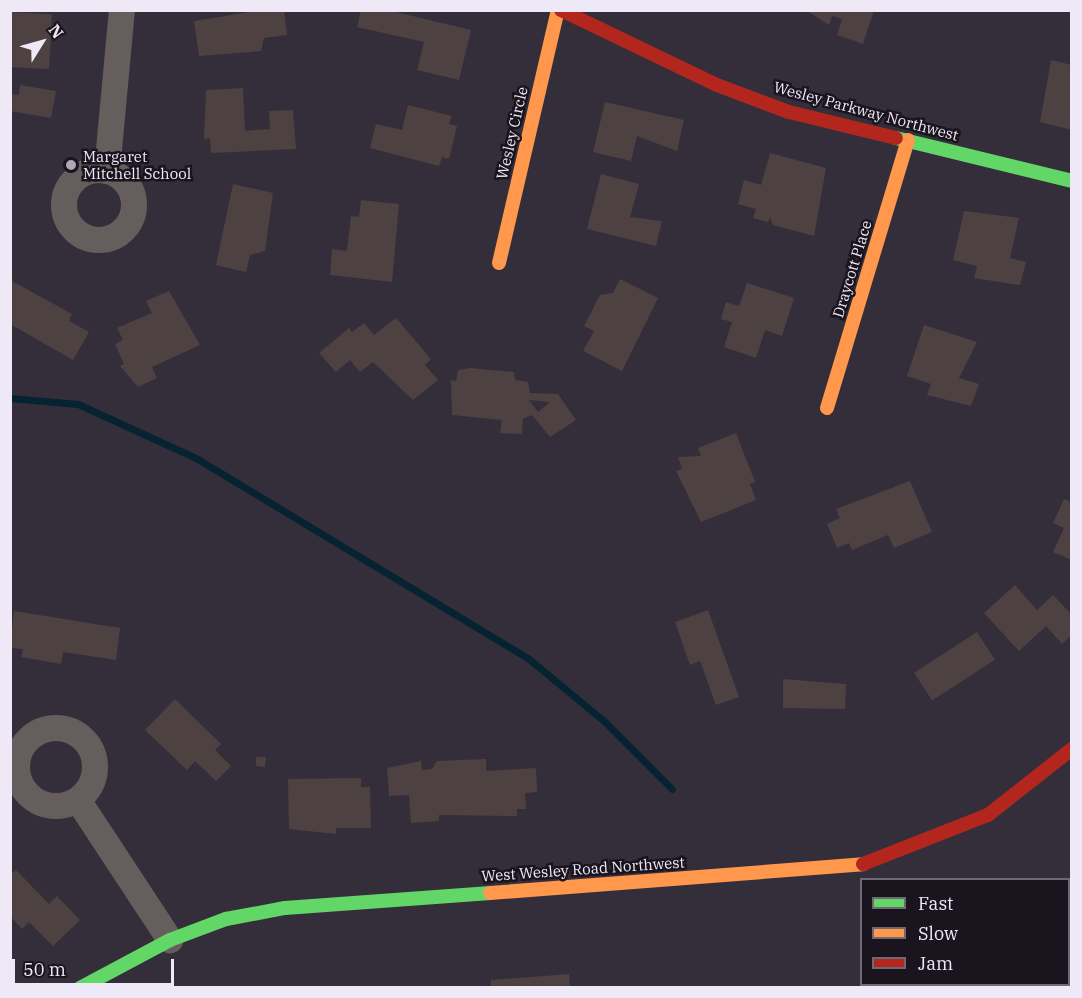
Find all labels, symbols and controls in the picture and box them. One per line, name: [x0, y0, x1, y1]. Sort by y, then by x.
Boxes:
north arrow: [12, 12, 72, 72]
text: N: [45, 20, 68, 42]
street label: Wesley Parkway Northwest: [772, 78, 960, 144]
street label: Wesley Circle: [493, 85, 531, 181]
place label: Margaret Mitchell School: [83, 147, 191, 182]
marker: Margaret Mitchell School: [64, 158, 78, 172]
street label: Draycott Place: [829, 218, 875, 320]
street label: West Wesley Road Northwest: [481, 853, 685, 885]
legend: [860, 878, 1070, 986]
text: Fast: [918, 892, 953, 915]
text: Slow: [918, 922, 958, 945]
scale bar: [15, 947, 177, 985]
text: Jam: [918, 952, 953, 975]
text: 50 m: [23, 958, 66, 981]

